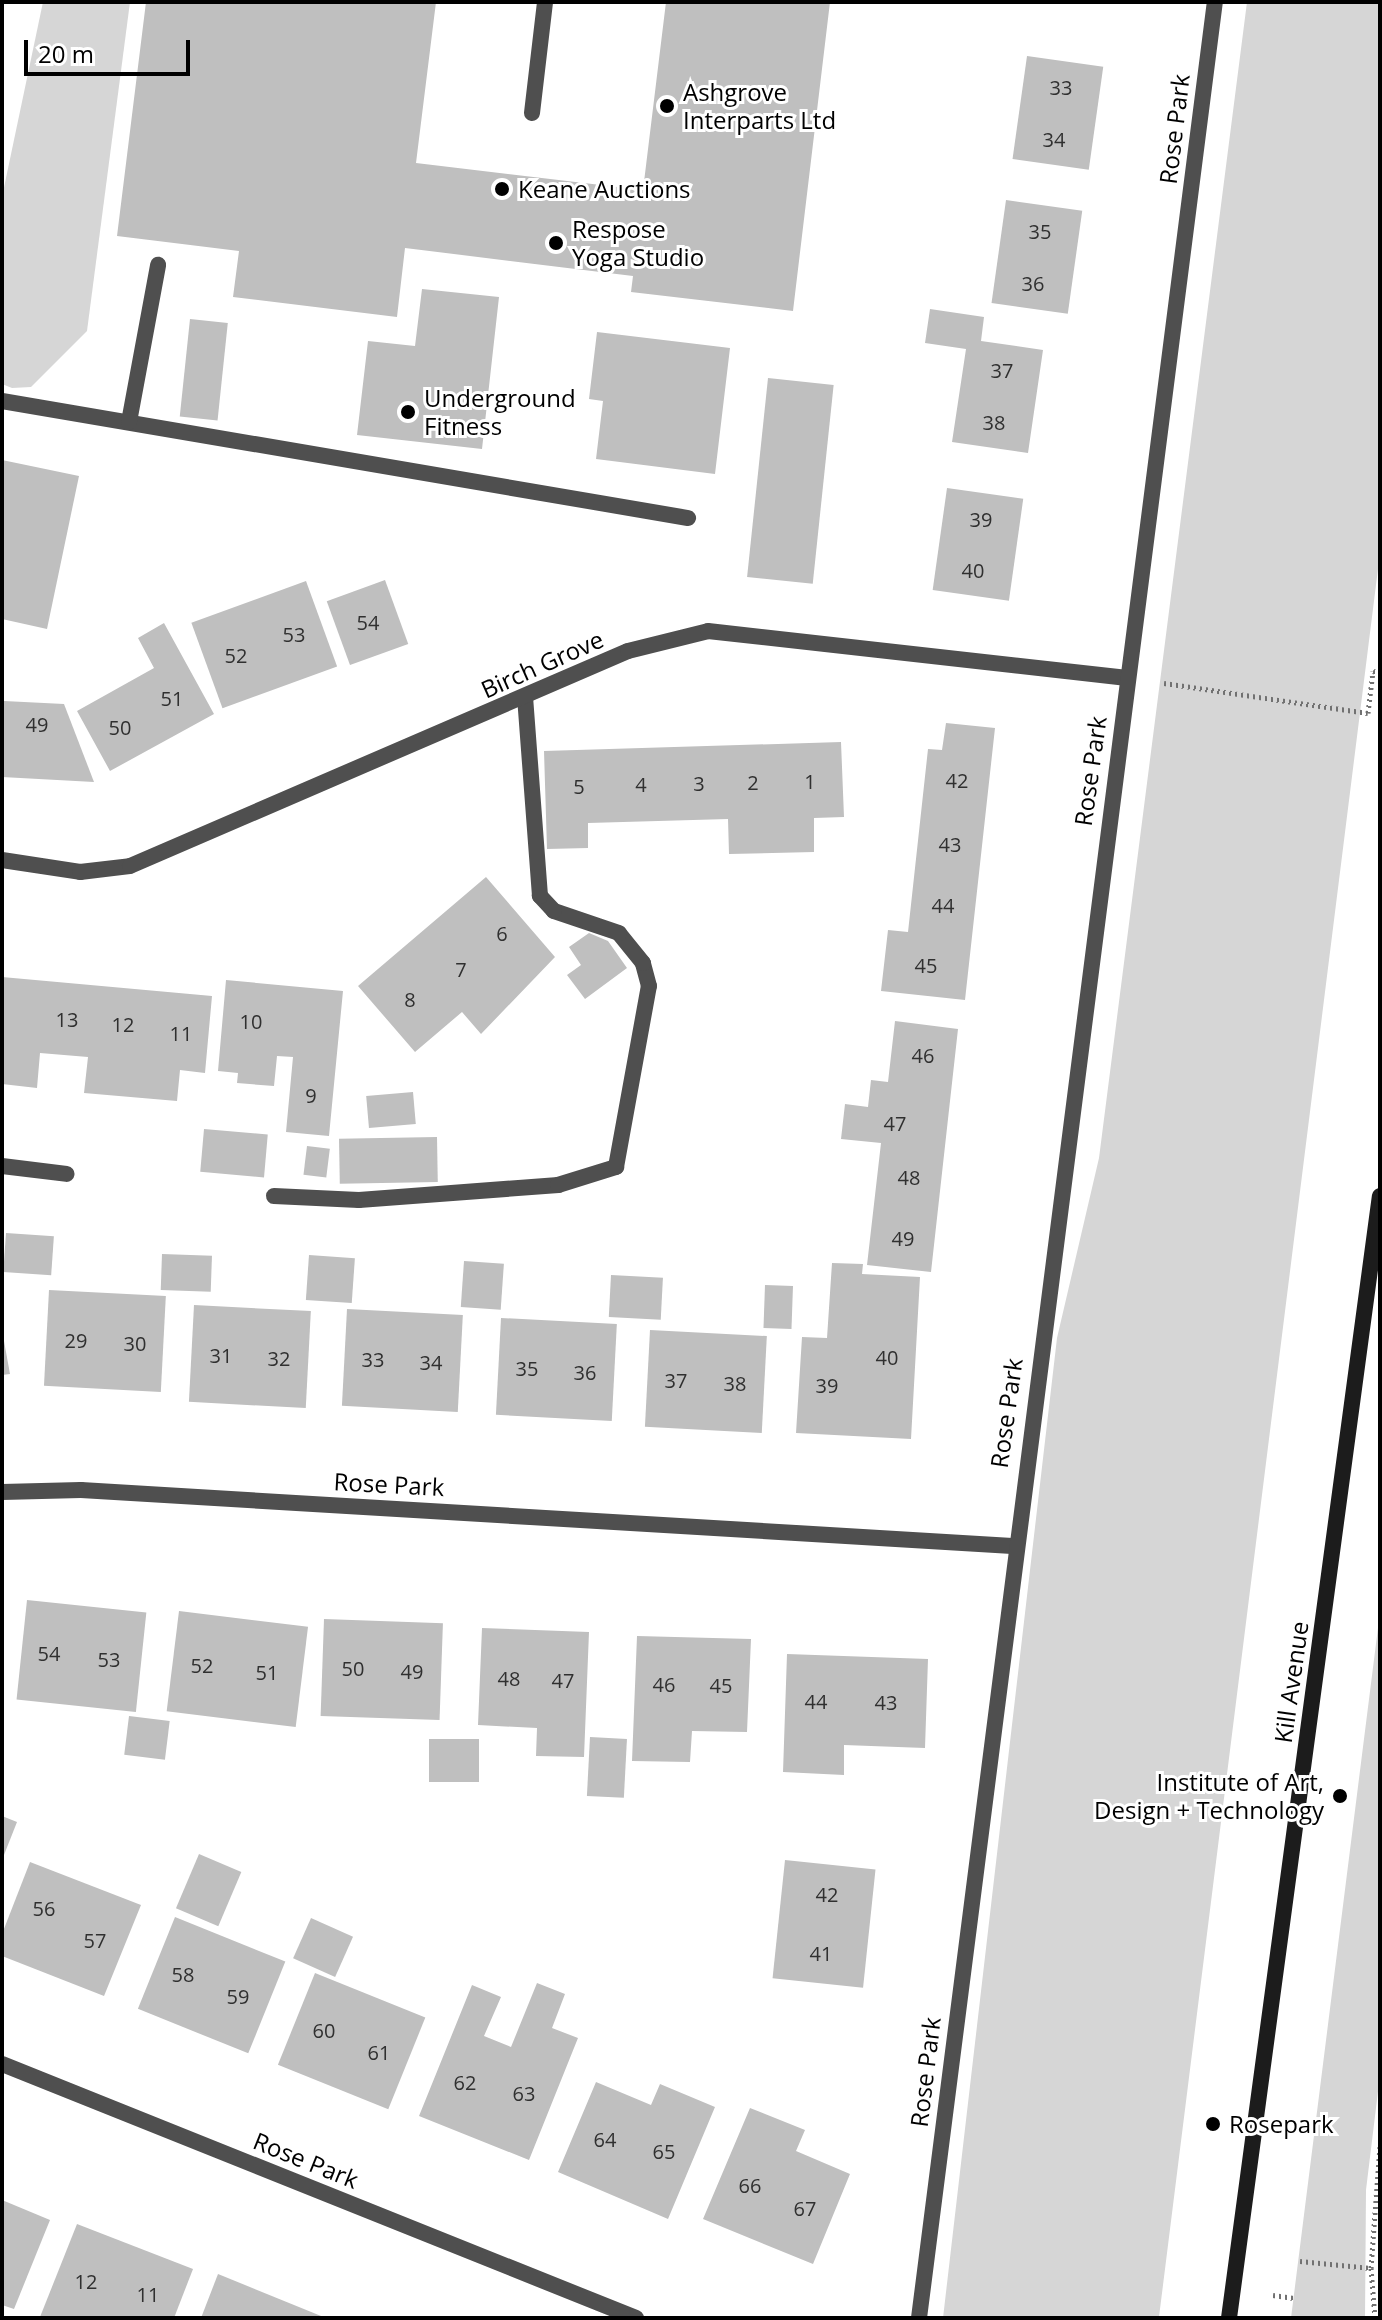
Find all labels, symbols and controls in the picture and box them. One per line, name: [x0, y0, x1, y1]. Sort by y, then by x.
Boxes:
scale bar: [28, 24, 194, 74]
text: 20 m: [38, 37, 94, 70]
street label: Rose Park: [1153, 72, 1195, 186]
house number: 33: [1050, 75, 1072, 99]
place label: Ashgrove Interparts Ltd: [683, 78, 836, 134]
marker: Ashgrove Interparts Ltd: [658, 97, 676, 115]
house number: 34: [1043, 127, 1065, 151]
place label: Keane Auctions: [518, 175, 691, 203]
marker: Keane Auctions: [493, 180, 511, 198]
place label: Respose Yoga Studio: [572, 215, 704, 271]
house number: 35: [1029, 219, 1051, 243]
marker: Respose Yoga Studio: [547, 234, 565, 252]
house number: 36: [1022, 271, 1044, 295]
house number: 37: [991, 358, 1013, 382]
place label: Underground Fitness: [424, 384, 576, 440]
marker: Underground Fitness: [399, 403, 417, 421]
house number: 38: [983, 410, 1005, 434]
house number: 39: [970, 507, 992, 531]
house number: 40: [962, 558, 984, 582]
house number: 54: [357, 610, 379, 634]
house number: 53: [283, 622, 305, 646]
street label: Birch Grove: [476, 624, 608, 704]
house number: 52: [225, 643, 247, 667]
house number: 51: [161, 686, 183, 710]
house number: 49: [26, 712, 48, 736]
street label: Rose Park: [1068, 714, 1112, 828]
house number: 50: [109, 715, 131, 739]
house number: 42: [946, 768, 968, 792]
house number: 1: [804, 769, 816, 793]
house number: 2: [747, 770, 759, 794]
house number: 3: [693, 771, 705, 795]
house number: 4: [635, 772, 647, 796]
house number: 5: [573, 774, 585, 798]
house number: 43: [939, 832, 961, 856]
house number: 44: [932, 893, 954, 917]
house number: 6: [496, 921, 508, 945]
house number: 45: [915, 953, 937, 977]
house number: 7: [455, 957, 467, 981]
house number: 8: [404, 987, 416, 1011]
house number: 13: [56, 1007, 78, 1031]
house number: 10: [240, 1009, 262, 1033]
house number: 12: [112, 1012, 134, 1036]
house number: 11: [170, 1021, 192, 1045]
house number: 46: [912, 1043, 934, 1067]
house number: 9: [305, 1083, 317, 1107]
house number: 47: [884, 1111, 906, 1135]
house number: 48: [898, 1165, 920, 1189]
house number: 49: [892, 1226, 914, 1250]
house number: 29: [65, 1328, 87, 1352]
house number: 30: [124, 1331, 146, 1355]
house number: 31: [210, 1343, 232, 1367]
house number: 40: [876, 1345, 898, 1369]
house number: 32: [268, 1346, 290, 1370]
house number: 33: [362, 1347, 384, 1371]
house number: 34: [420, 1350, 442, 1374]
house number: 35: [516, 1356, 538, 1380]
street label: Rose Park: [984, 1356, 1028, 1470]
house number: 36: [574, 1360, 596, 1384]
house number: 37: [665, 1368, 687, 1392]
house number: 38: [724, 1371, 746, 1395]
house number: 39: [816, 1373, 838, 1397]
street label: Rose Park: [333, 1467, 445, 1501]
street label: Kill Avenue: [1268, 1619, 1314, 1745]
house number: 54: [38, 1641, 60, 1665]
house number: 53: [98, 1647, 120, 1671]
house number: 52: [191, 1653, 213, 1677]
house number: 50: [342, 1656, 364, 1680]
house number: 49: [401, 1659, 423, 1683]
house number: 51: [256, 1660, 278, 1684]
house number: 48: [498, 1666, 520, 1690]
house number: 47: [552, 1668, 574, 1692]
house number: 46: [653, 1672, 675, 1696]
house number: 45: [710, 1673, 732, 1697]
house number: 44: [805, 1689, 827, 1713]
house number: 43: [875, 1690, 897, 1714]
place label: Institute of Art, Design + Technology: [1094, 1768, 1324, 1824]
marker: Institute of Art, Design + Technology: [1331, 1787, 1349, 1805]
house number: 42: [816, 1882, 838, 1906]
house number: 56: [33, 1896, 55, 1920]
house number: 57: [84, 1928, 106, 1952]
house number: 41: [810, 1941, 832, 1965]
house number: 58: [172, 1962, 194, 1986]
house number: 59: [227, 1984, 249, 2008]
street label: Rose Park: [904, 2015, 946, 2129]
house number: 60: [313, 2018, 335, 2042]
house number: 61: [368, 2040, 390, 2064]
house number: 62: [454, 2070, 476, 2094]
house number: 63: [513, 2081, 535, 2105]
place label: Rosepark: [1229, 2110, 1334, 2138]
marker: Rosepark: [1204, 2115, 1222, 2133]
street label: Rose Park: [249, 2126, 363, 2194]
house number: 64: [594, 2127, 616, 2151]
house number: 65: [653, 2139, 675, 2163]
house number: 66: [739, 2173, 761, 2197]
house number: 67: [794, 2196, 816, 2220]
house number: 12: [75, 2269, 97, 2293]
house number: 11: [137, 2282, 159, 2306]

